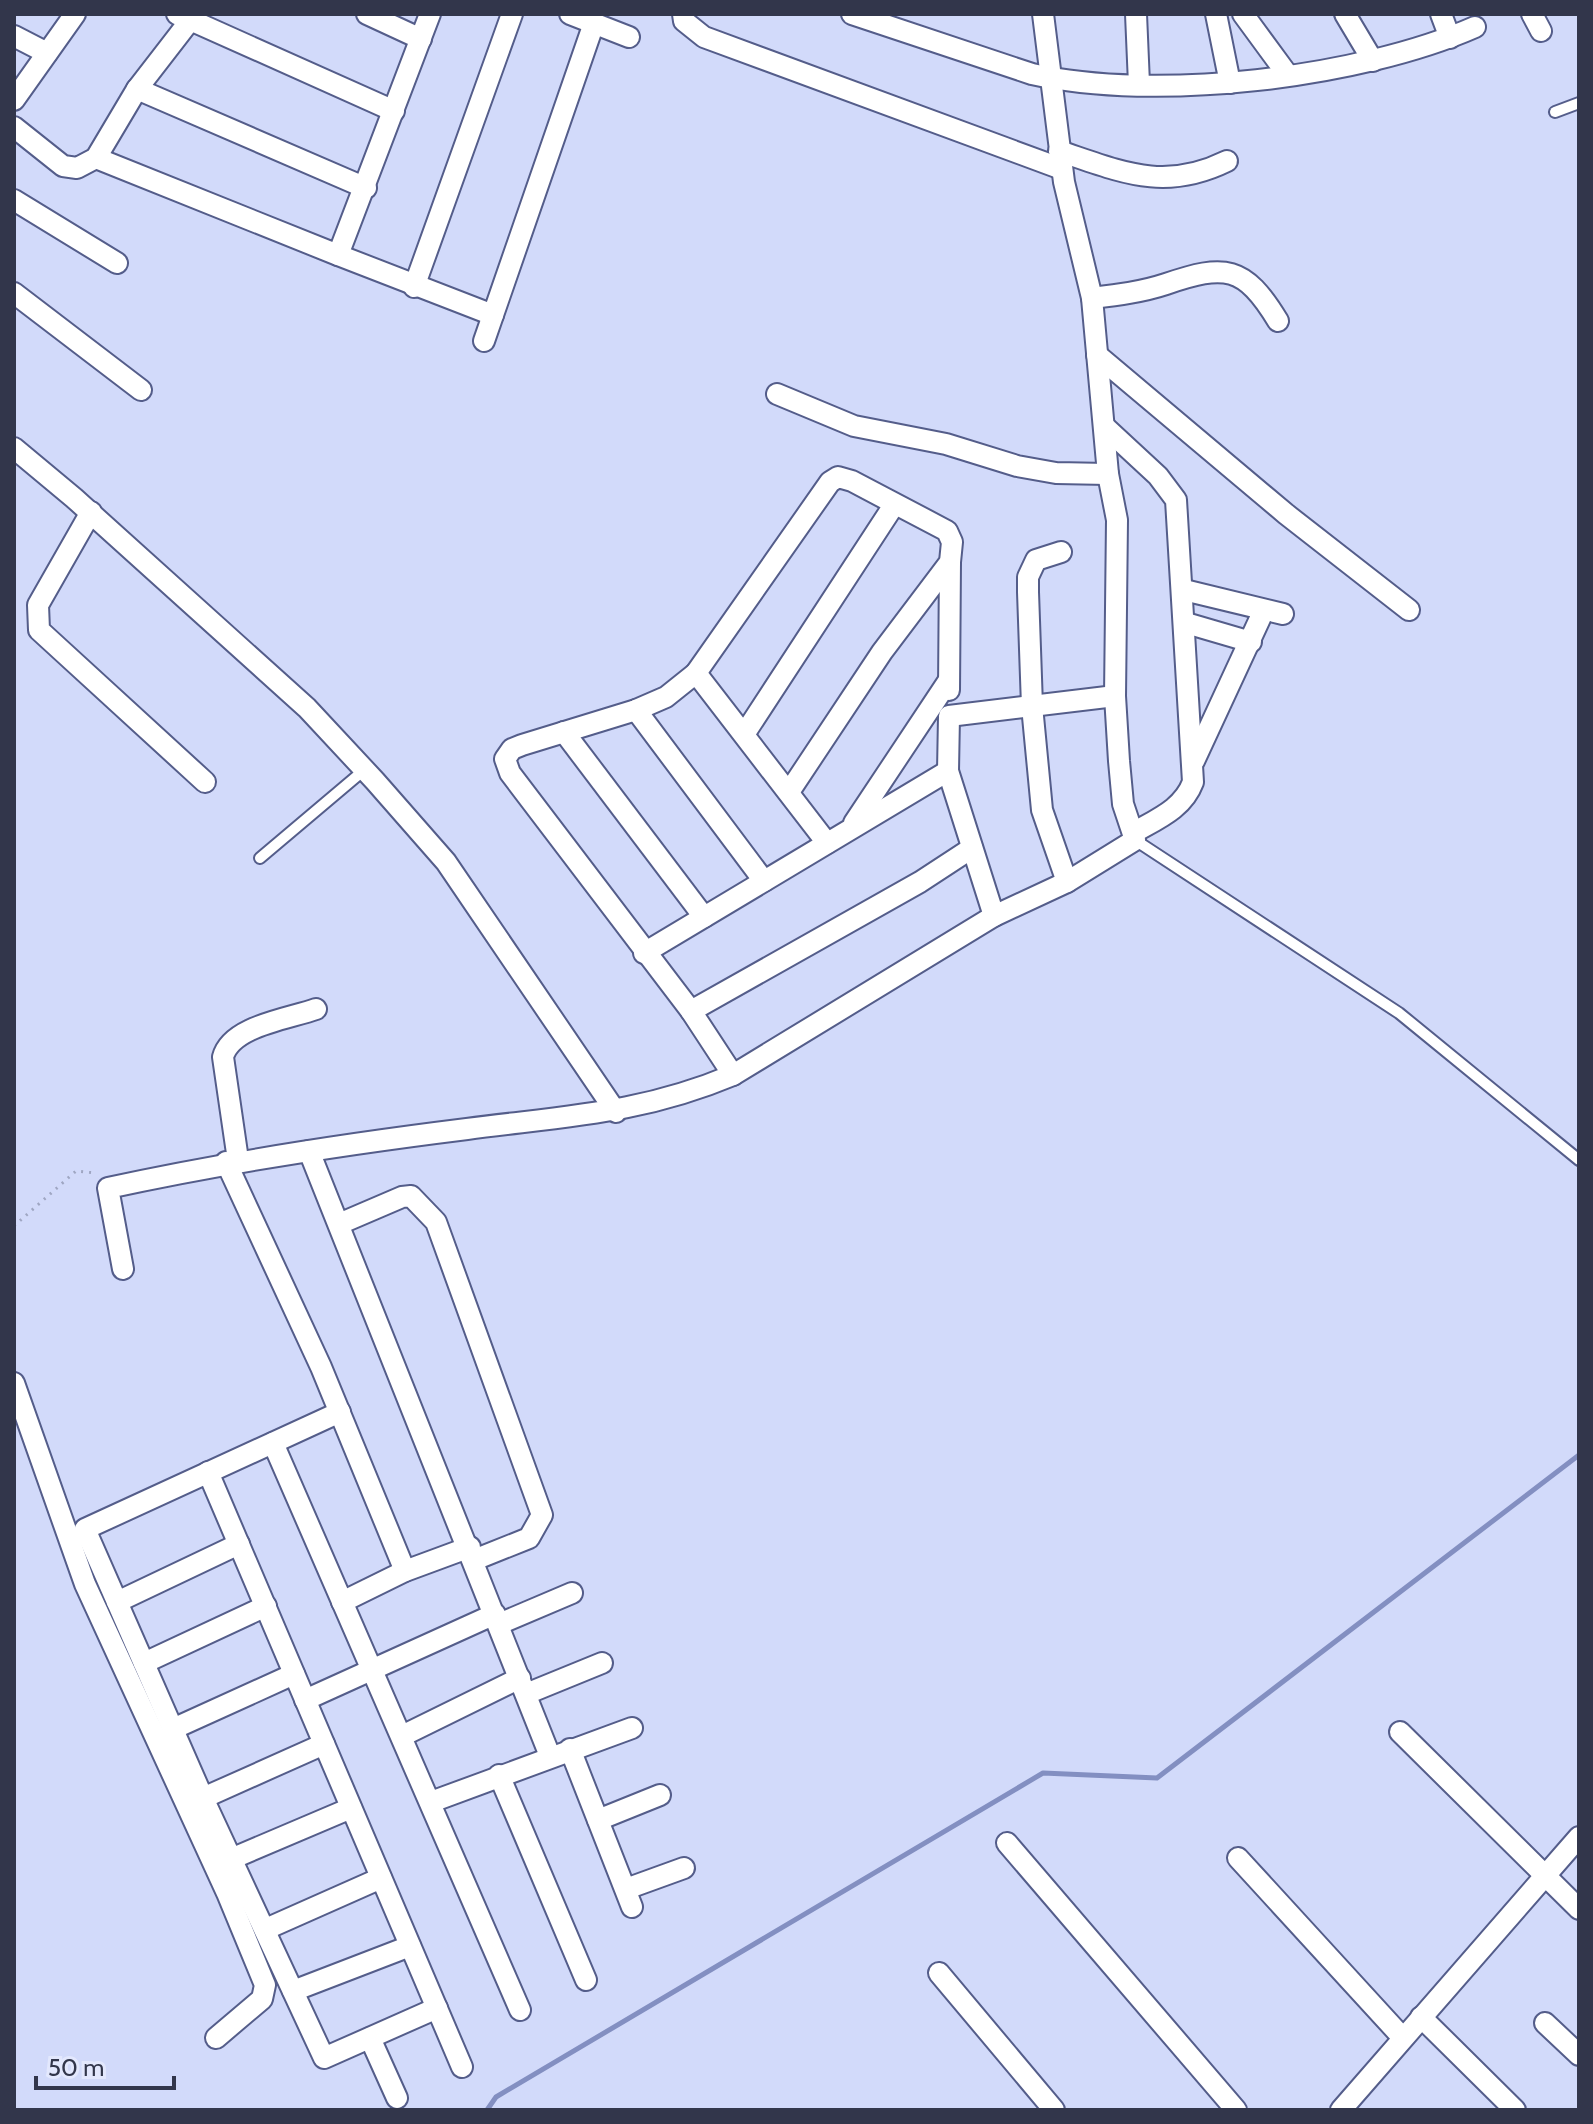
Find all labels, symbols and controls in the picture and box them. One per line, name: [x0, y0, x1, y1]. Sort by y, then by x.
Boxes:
scale bar: [36, 2040, 174, 2090]
text: 50 m: [48, 2053, 104, 2082]

